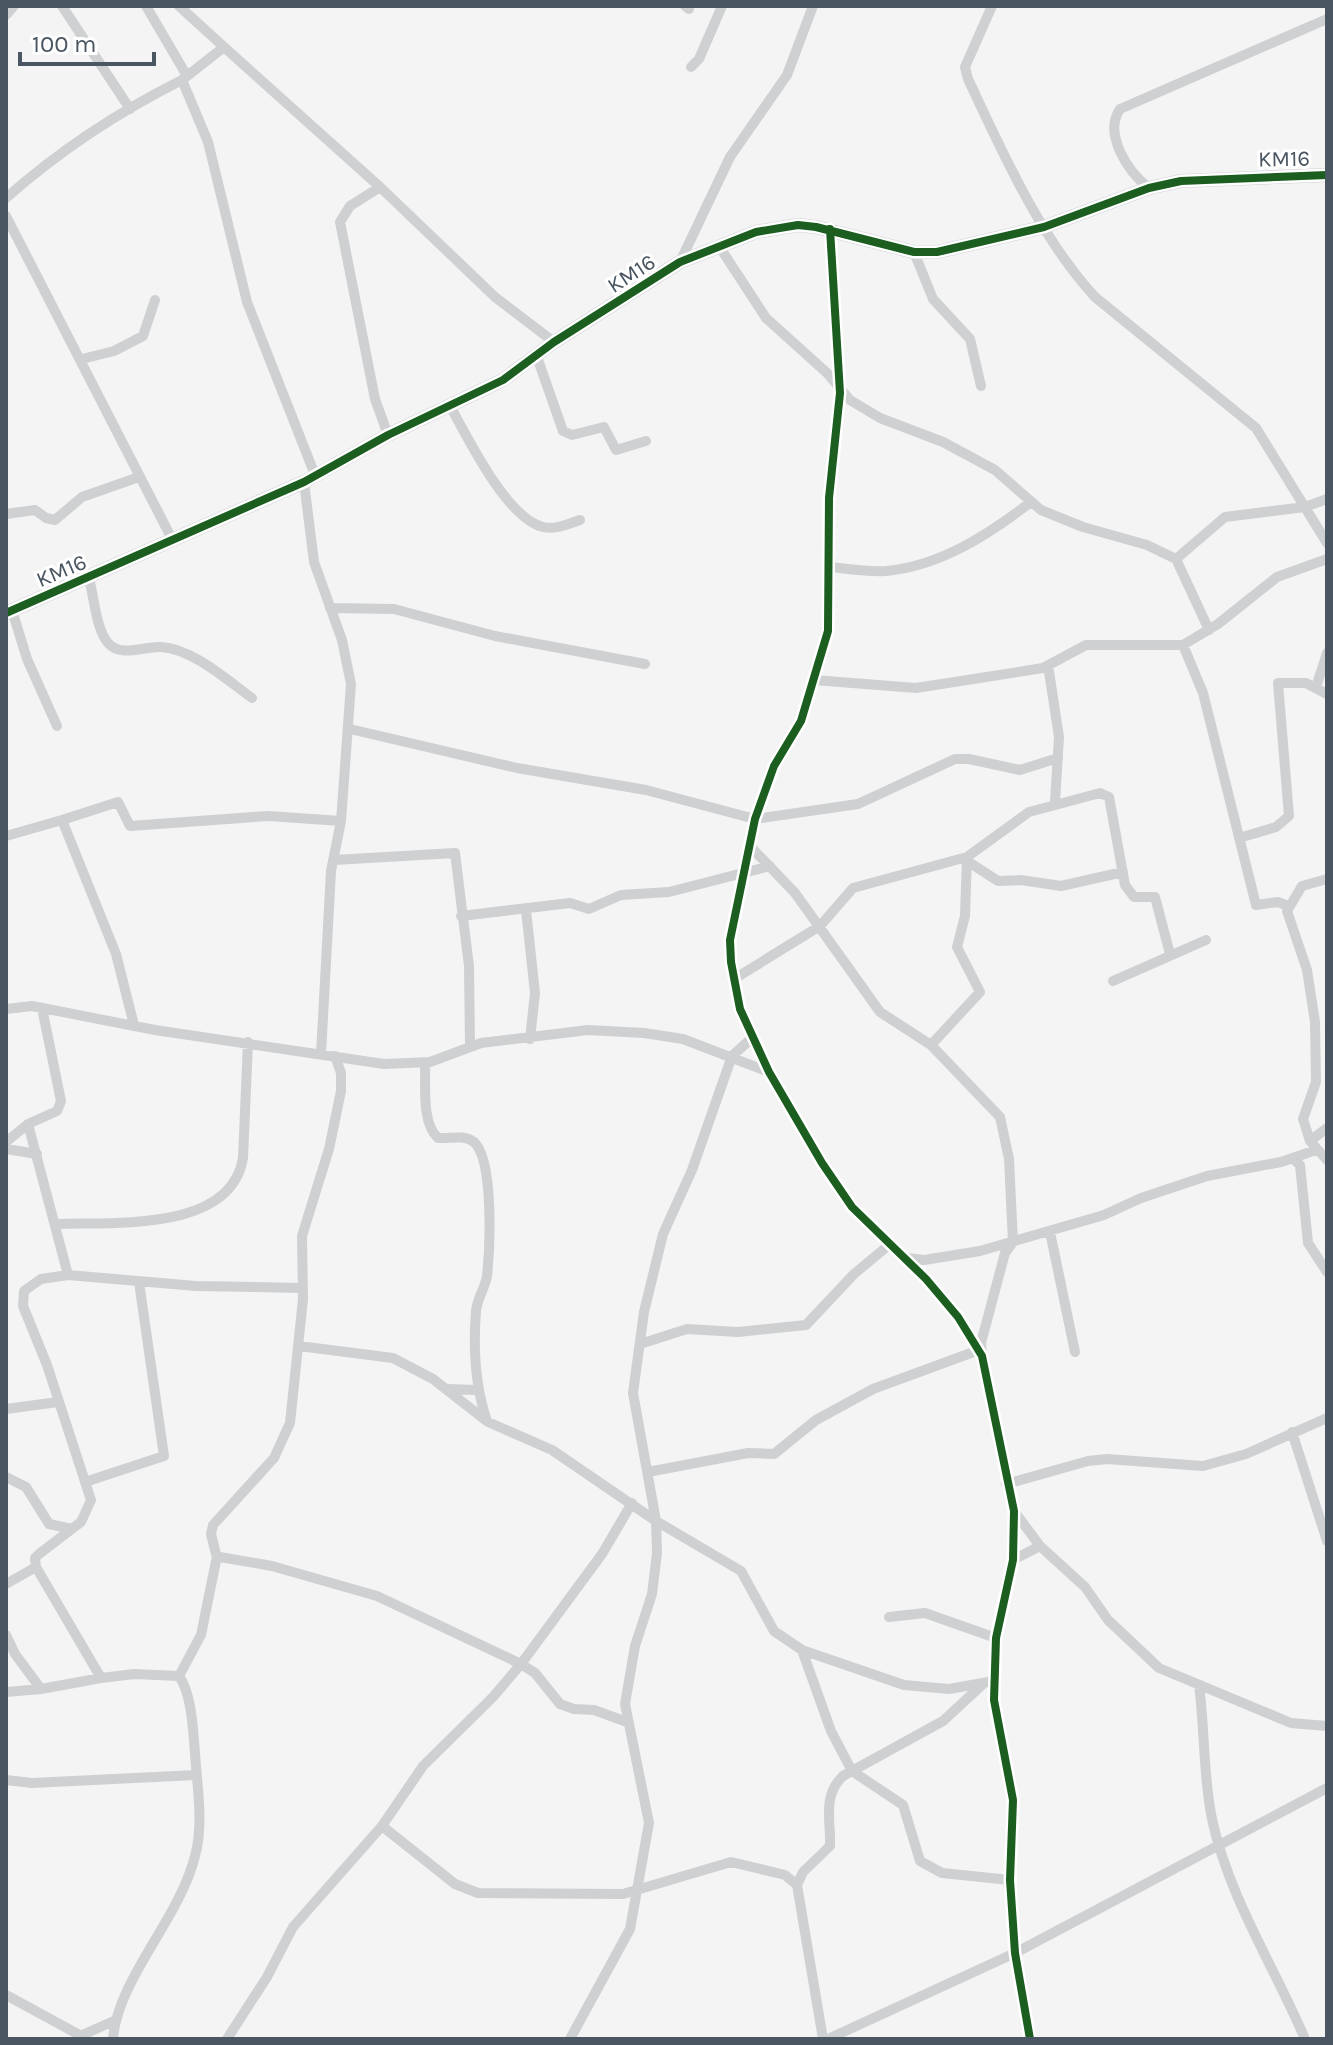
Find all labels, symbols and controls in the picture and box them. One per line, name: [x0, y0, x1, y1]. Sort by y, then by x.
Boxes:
scale bar: [20, 16, 154, 66]
text: 100 m: [32, 30, 97, 58]
street label: KM16: [1258, 146, 1310, 172]
street label: KM16: [603, 249, 660, 299]
street label: KM16: [32, 549, 90, 593]

